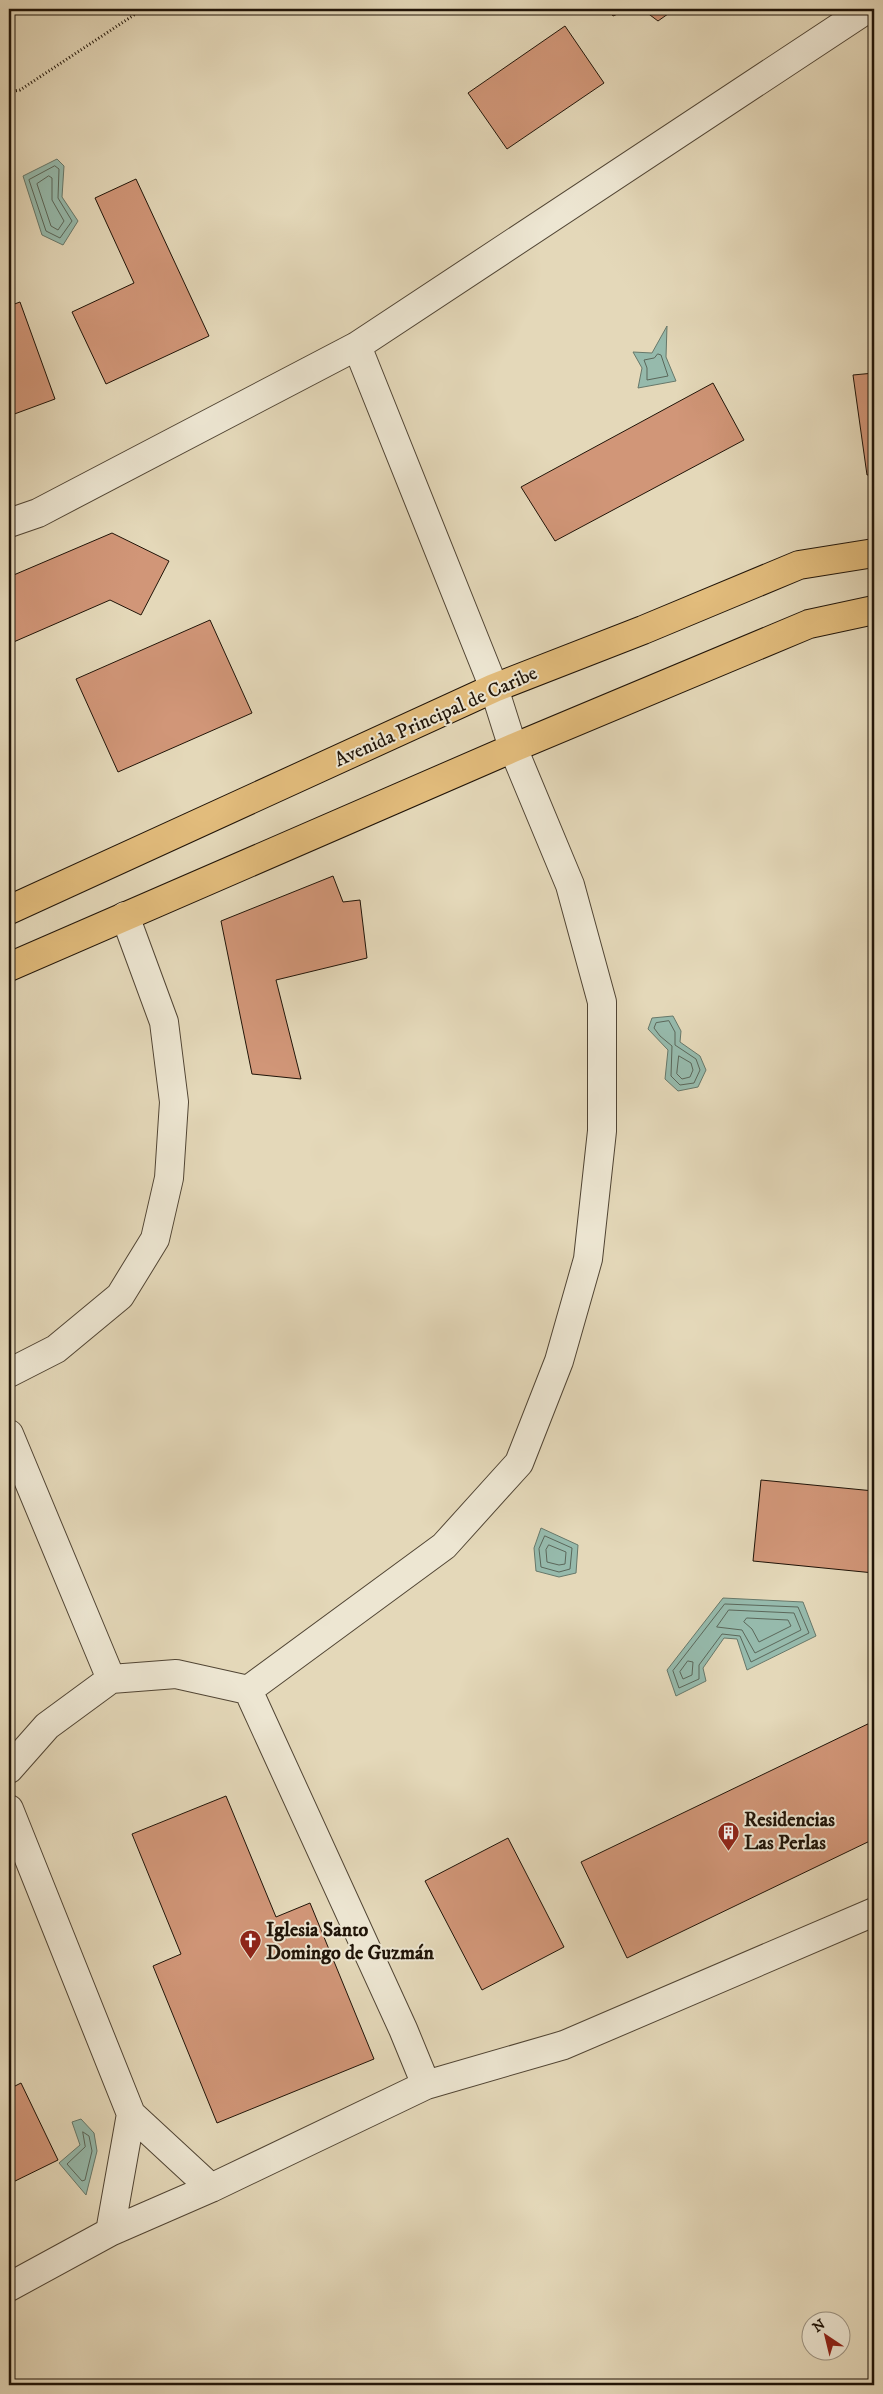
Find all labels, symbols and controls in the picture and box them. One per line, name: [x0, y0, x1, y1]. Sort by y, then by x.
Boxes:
street label: Avenida Principal de Caribe: [331, 661, 541, 773]
place label: Residencias Las Perlas: [744, 1808, 835, 1856]
building icon: Residencias Las Perlas: [716, 1820, 740, 1851]
place label: Iglesia Santo Domingo de Guzmán: [266, 1918, 434, 1966]
church icon: Iglesia Santo Domingo de Guzmán: [238, 1929, 262, 1960]
north arrow: [800, 2312, 850, 2362]
text: N: [809, 2315, 829, 2337]

